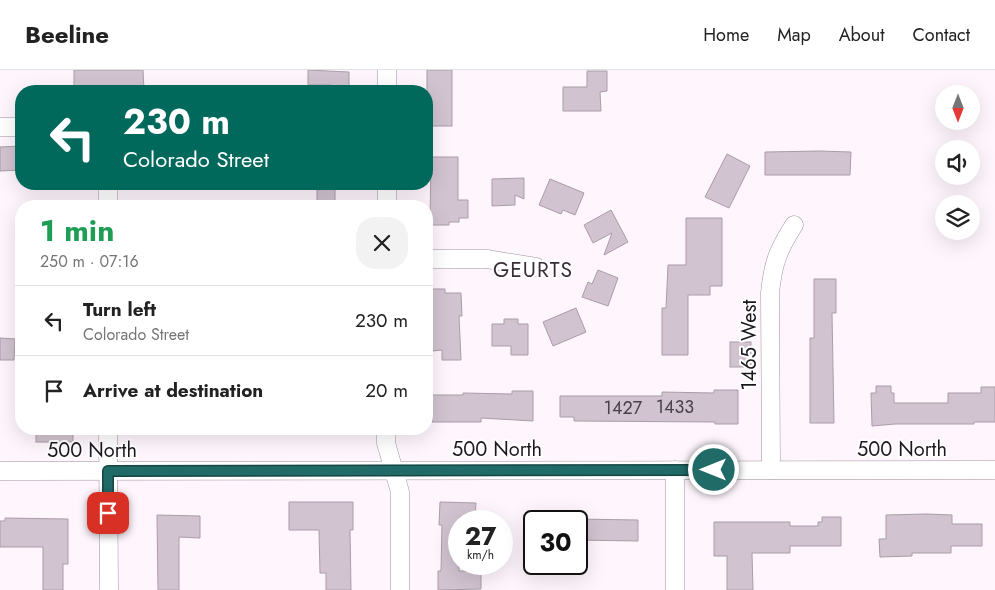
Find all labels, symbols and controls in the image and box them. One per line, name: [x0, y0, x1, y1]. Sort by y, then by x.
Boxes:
text: Beeline: [25, 17, 109, 52]
text: Home: [703, 22, 749, 48]
text: Map: [777, 22, 811, 48]
text: About: [839, 22, 884, 48]
text: Contact: [912, 22, 970, 48]
north arrow: [935, 85, 980, 130]
map controls: [935, 85, 980, 240]
text: 230 m: [123, 97, 230, 147]
icon: left: [40, 105, 105, 170]
button: sound: [935, 140, 980, 185]
text: Colorado Street: [123, 143, 269, 175]
button: layers: [935, 195, 980, 240]
text: 1 min: [40, 209, 114, 252]
button: close: [356, 217, 408, 269]
text: 250 m · 07:16: [40, 250, 139, 273]
district label: GEURTS: [493, 255, 573, 285]
text: Turn left: [83, 296, 156, 323]
street label: 1465 West: [735, 299, 764, 390]
icon: left: [40, 307, 68, 335]
text: 230 m: [355, 307, 408, 334]
text: Colorado Street: [83, 323, 189, 346]
icon: arrive: [40, 377, 68, 405]
text: Arrive at destination: [83, 377, 263, 404]
text: 20 m: [365, 377, 408, 404]
house number: 1433: [656, 394, 694, 420]
house number: 1427: [604, 395, 643, 421]
street label: 500 North: [452, 435, 542, 464]
street label: 500 North: [857, 435, 947, 464]
street label: 500 North: [47, 436, 137, 465]
position arrow: [687, 443, 739, 495]
pin: [87, 492, 129, 534]
icon: arrive: [94, 499, 122, 527]
speed limit sign: 30: [523, 510, 588, 575]
text: 27: [465, 518, 496, 554]
text: km/h: [467, 546, 494, 564]

